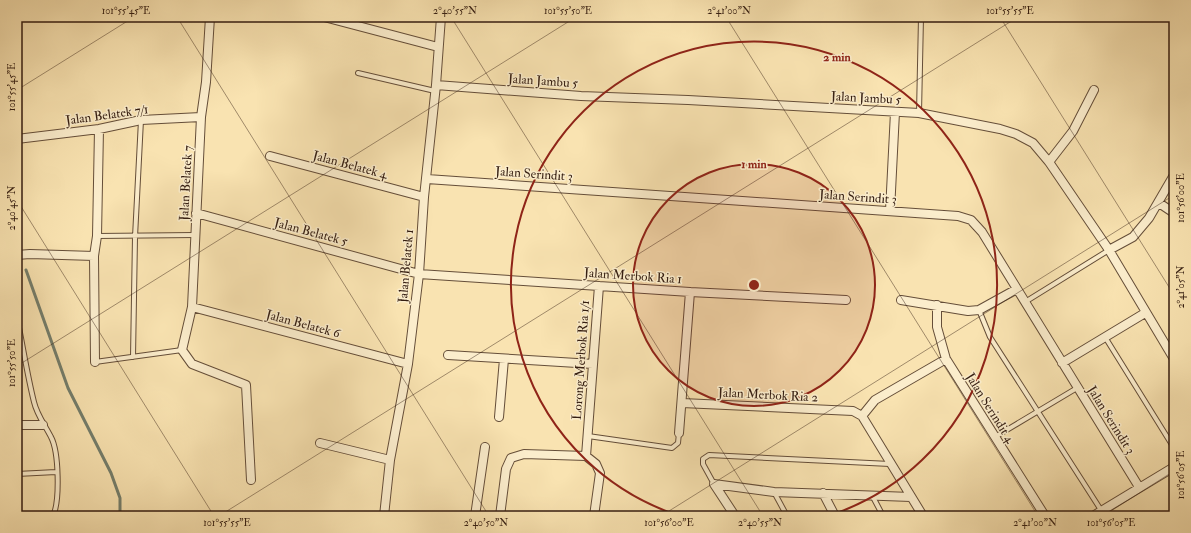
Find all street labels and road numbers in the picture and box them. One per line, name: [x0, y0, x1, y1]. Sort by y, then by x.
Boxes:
street label: Jalan Jambu 5: [506, 70, 579, 91]
street label: Jalan Jambu 5: [829, 88, 902, 108]
street label: Jalan Belatek 7/1: [64, 101, 150, 129]
street label: Jalan Belatek 7: [176, 145, 196, 222]
street label: Jalan Belatek 4: [310, 147, 390, 183]
street label: Jalan Serindit 3: [494, 163, 573, 185]
street label: Jalan Serindit 3: [818, 186, 897, 208]
street label: Jalan Belatek 5: [272, 214, 350, 250]
street label: Jalan Belatek 1: [395, 228, 417, 305]
street label: Jalan Merbok Ria 1: [583, 265, 683, 287]
street label: Lorong Merbok Ria 1/1: [569, 299, 593, 421]
street label: Jalan Belatek 6: [263, 306, 343, 342]
street label: Jalan Serindit 4: [962, 369, 1018, 447]
street label: Jalan Serindit 3: [1083, 382, 1138, 457]
street label: Jalan Merbok Ria 2: [717, 384, 819, 406]

